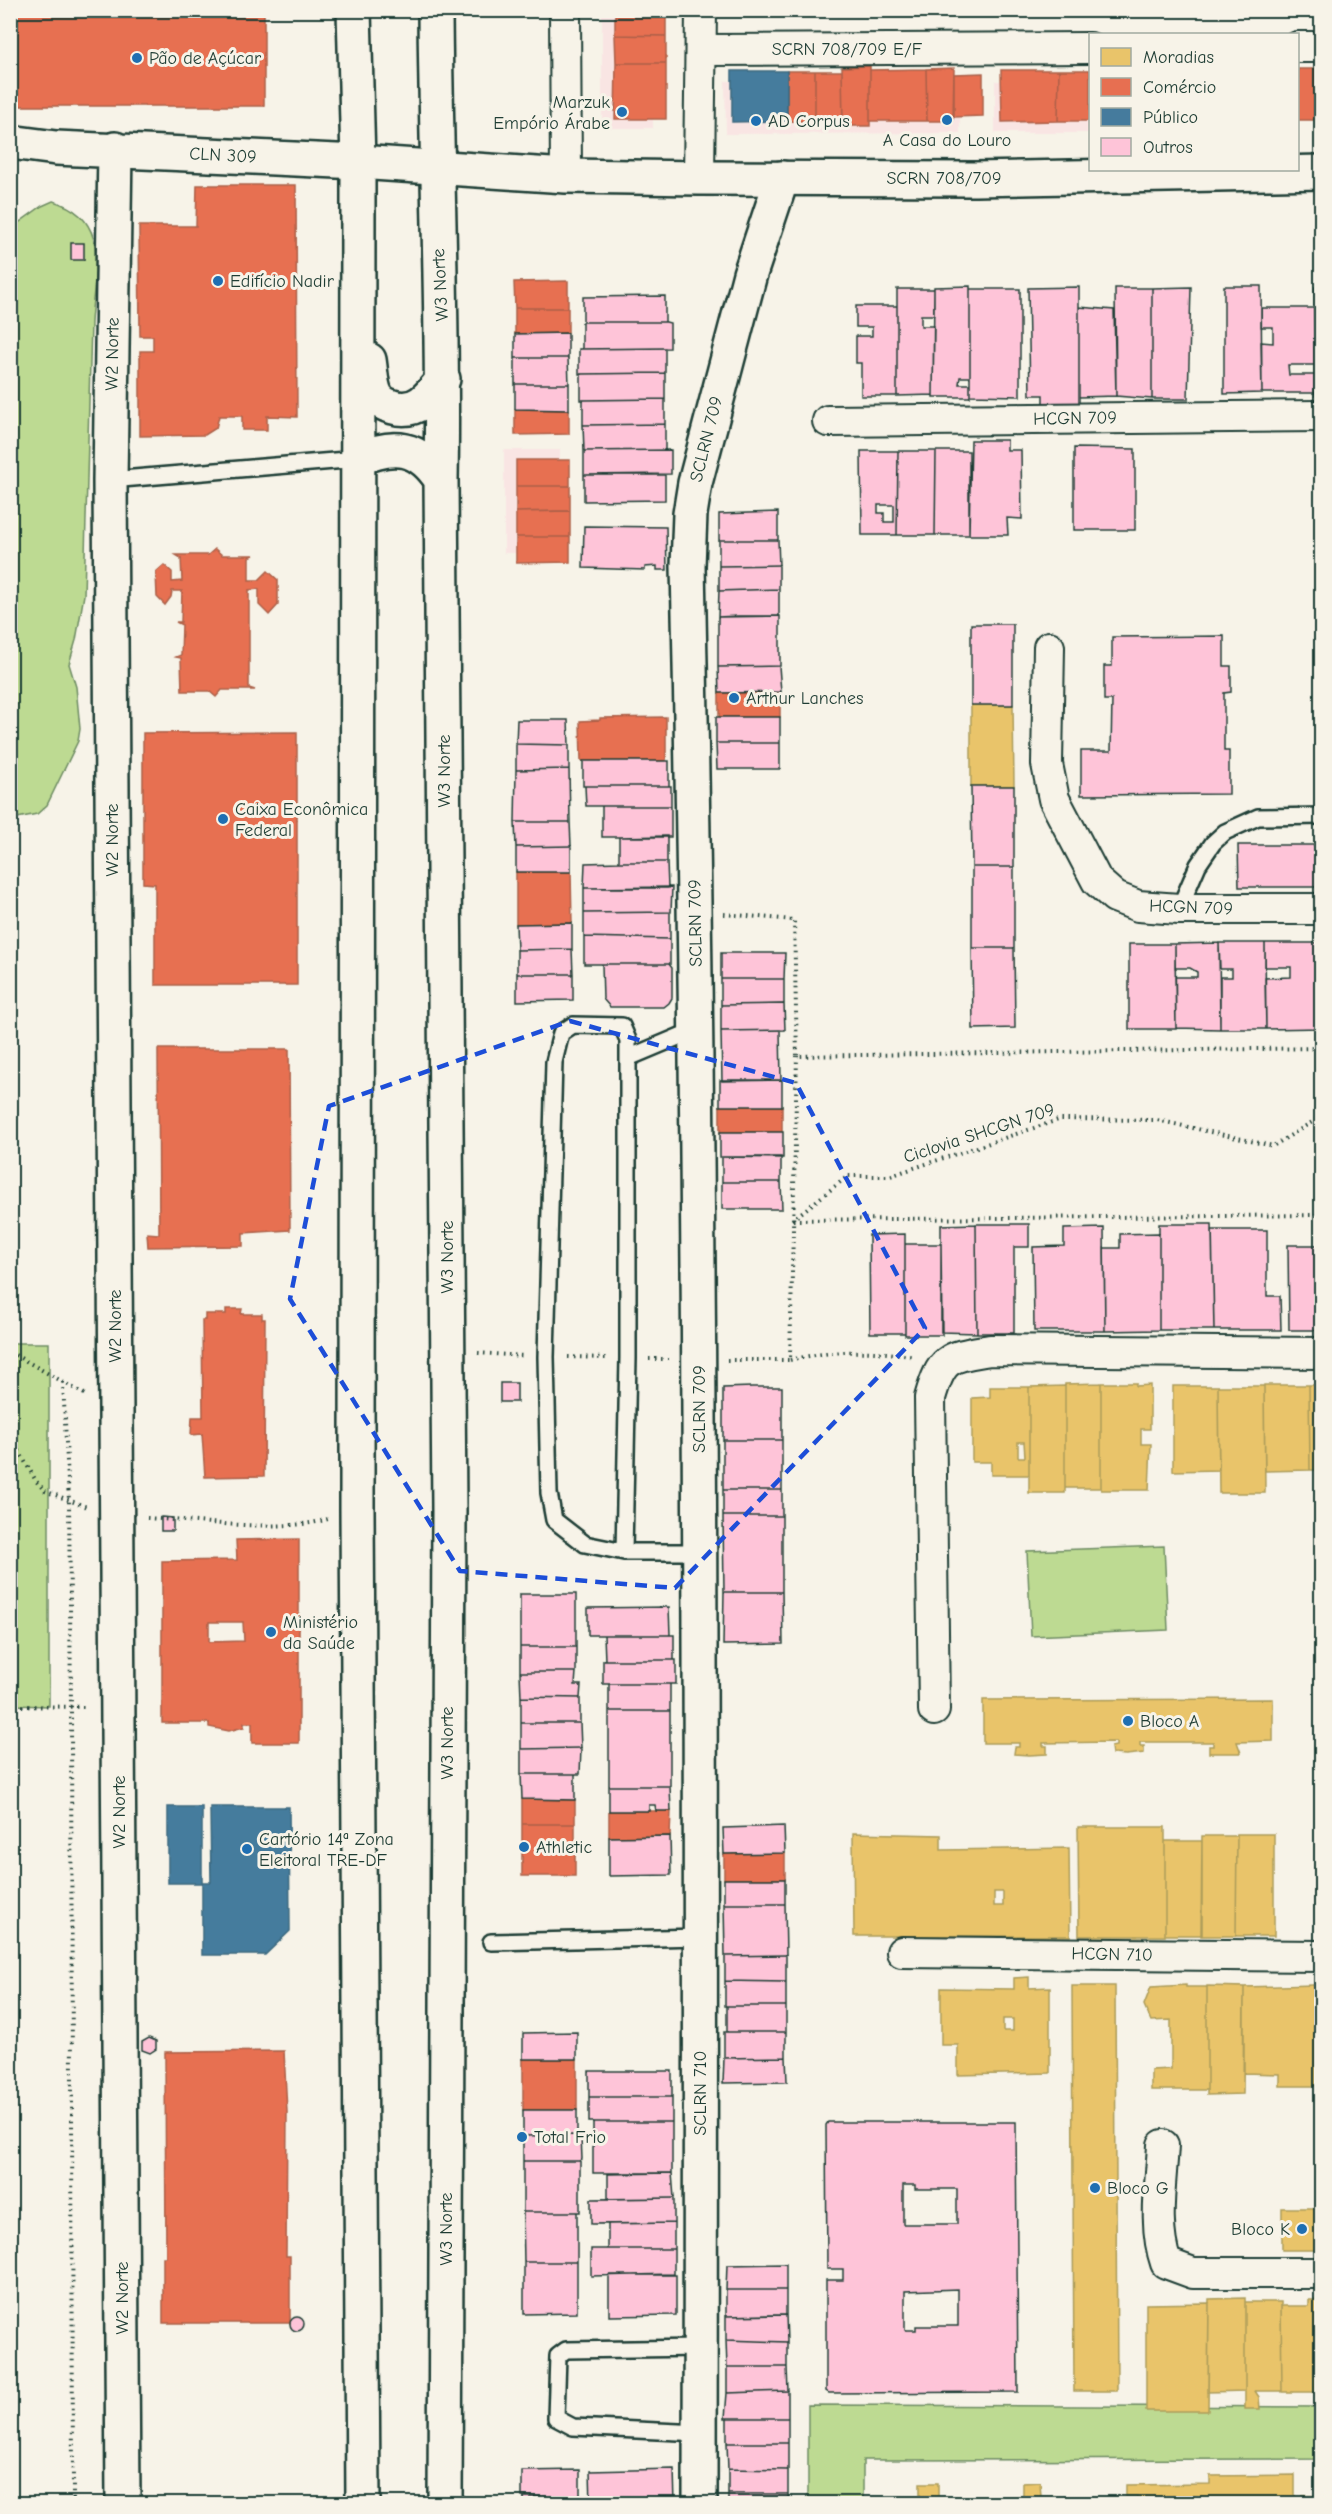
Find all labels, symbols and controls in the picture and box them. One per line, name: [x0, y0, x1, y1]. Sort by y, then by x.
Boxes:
legend: [1089, 33, 1299, 171]
street label: SCRN 708/709 E/F: [772, 39, 923, 60]
text: Moradias: [1143, 47, 1214, 68]
place label: Pão de Açúcar: [149, 48, 262, 69]
marker: Pão de Açúcar: [130, 51, 144, 65]
text: Comércio: [1143, 77, 1216, 98]
place label: Marzuk Empório Árabe: [493, 92, 610, 134]
marker: Marzuk Empório Árabe: [615, 105, 629, 119]
text: Público: [1143, 107, 1198, 128]
place label: AD Corpus: [768, 111, 850, 132]
marker: A Casa do Louro: [940, 113, 954, 127]
marker: AD Corpus: [749, 114, 763, 128]
place label: A Casa do Louro: [883, 130, 1011, 151]
text: Outros: [1143, 137, 1193, 158]
street label: CLN 309: [189, 143, 257, 168]
street label: SCRN 708/709: [886, 168, 1002, 189]
street label: W3 Norte: [428, 248, 453, 322]
place label: Edifício Nadir: [230, 271, 335, 292]
marker: Edifício Nadir: [211, 274, 225, 288]
street label: W2 Norte: [101, 317, 124, 391]
street label: SCLRN 709: [686, 394, 727, 484]
street label: HCGN 709: [1033, 407, 1117, 430]
place label: Arthur Lanches: [746, 688, 864, 709]
marker: Arthur Lanches: [727, 691, 741, 705]
street label: W3 Norte: [434, 735, 455, 807]
place label: Caixa Econômica Federal: [235, 799, 368, 841]
street label: W2 Norte: [102, 803, 123, 877]
marker: Caixa Econômica Federal: [216, 812, 230, 826]
street label: SCLRN 709: [684, 879, 707, 967]
street label: HCGN 709: [1149, 896, 1233, 919]
street label: Ciclovia SHCGN 709: [901, 1099, 1057, 1168]
street label: W3 Norte: [437, 1221, 458, 1293]
street label: W2 Norte: [105, 1289, 126, 1363]
street label: SCLRN 709: [689, 1365, 710, 1453]
place label: Ministério da Saúde: [283, 1612, 358, 1654]
marker: Ministério da Saúde: [264, 1625, 278, 1639]
street label: W3 Norte: [437, 1707, 458, 1779]
place label: Bloco A: [1140, 1711, 1199, 1732]
marker: Bloco A: [1121, 1714, 1135, 1728]
street label: W2 Norte: [109, 1775, 130, 1849]
place label: Cartório 14ª Zona Eleitoral TRE-DF: [259, 1829, 394, 1871]
place label: Athletic: [536, 1837, 592, 1858]
marker: Athletic: [517, 1840, 531, 1854]
marker: Cartório 14ª Zona Eleitoral TRE-DF: [240, 1842, 254, 1856]
street label: HCGN 710: [1071, 1943, 1153, 1966]
street label: SCLRN 710: [690, 2050, 711, 2136]
place label: Total Frio: [534, 2127, 606, 2148]
marker: Total Frio: [515, 2130, 529, 2144]
place label: Bloco G: [1107, 2178, 1169, 2199]
marker: Bloco G: [1088, 2181, 1102, 2195]
street label: W3 Norte: [436, 2193, 457, 2265]
place label: Bloco K: [1231, 2219, 1290, 2240]
marker: Bloco K: [1295, 2222, 1309, 2236]
street label: W2 Norte: [112, 2261, 133, 2335]

